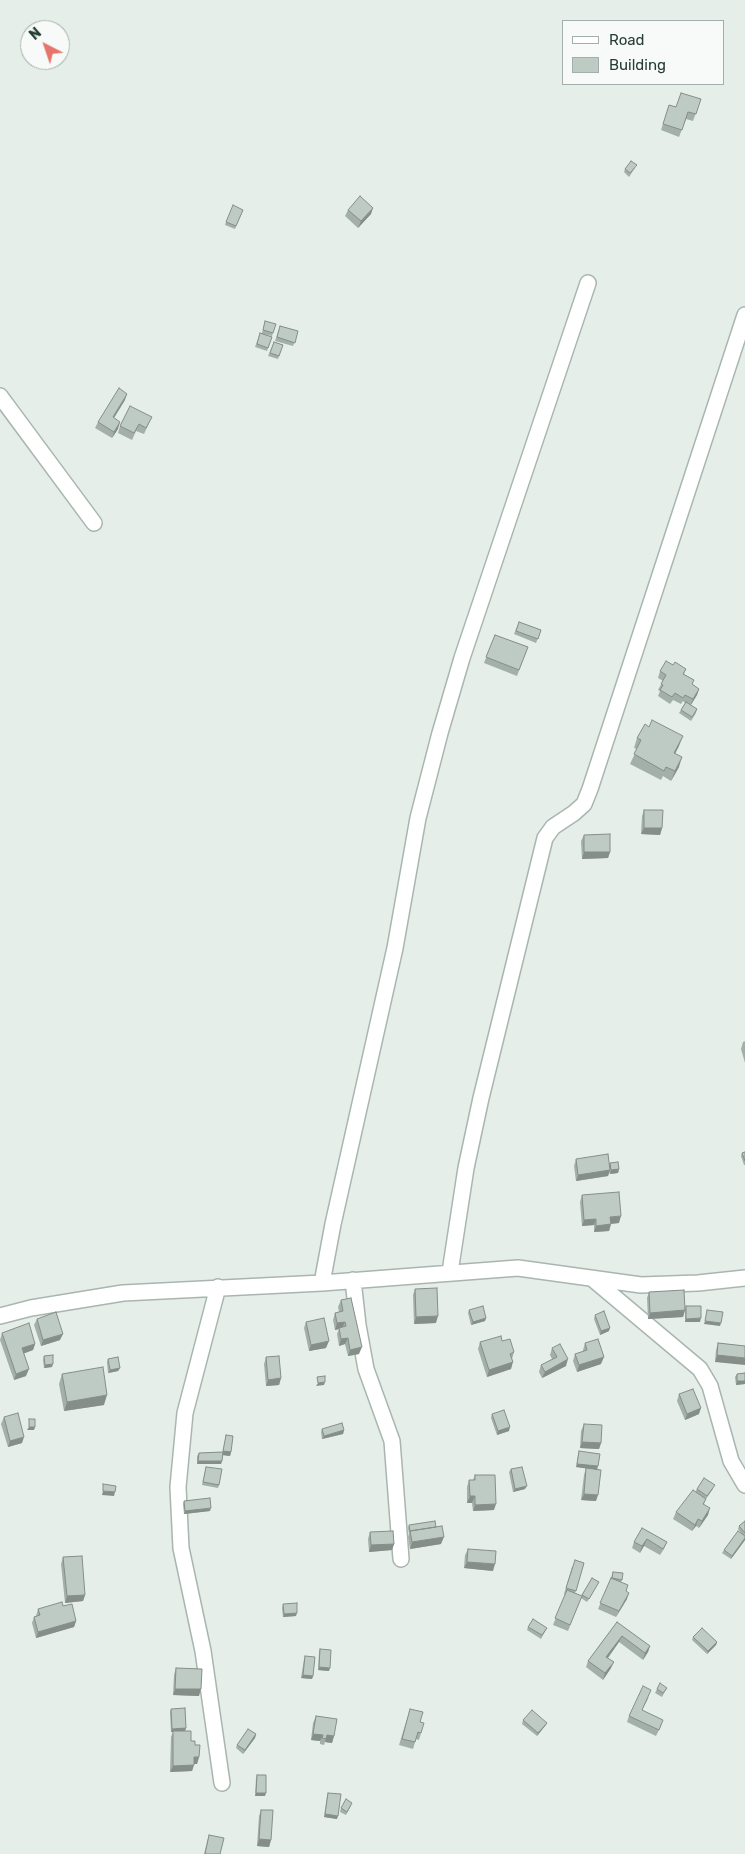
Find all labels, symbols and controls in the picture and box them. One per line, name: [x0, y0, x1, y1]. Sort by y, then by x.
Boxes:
north arrow: [20, 20, 70, 70]
legend: [562, 20, 725, 85]
text: N: [26, 24, 45, 44]
text: Road: [609, 31, 645, 49]
text: Building: [609, 56, 666, 74]

